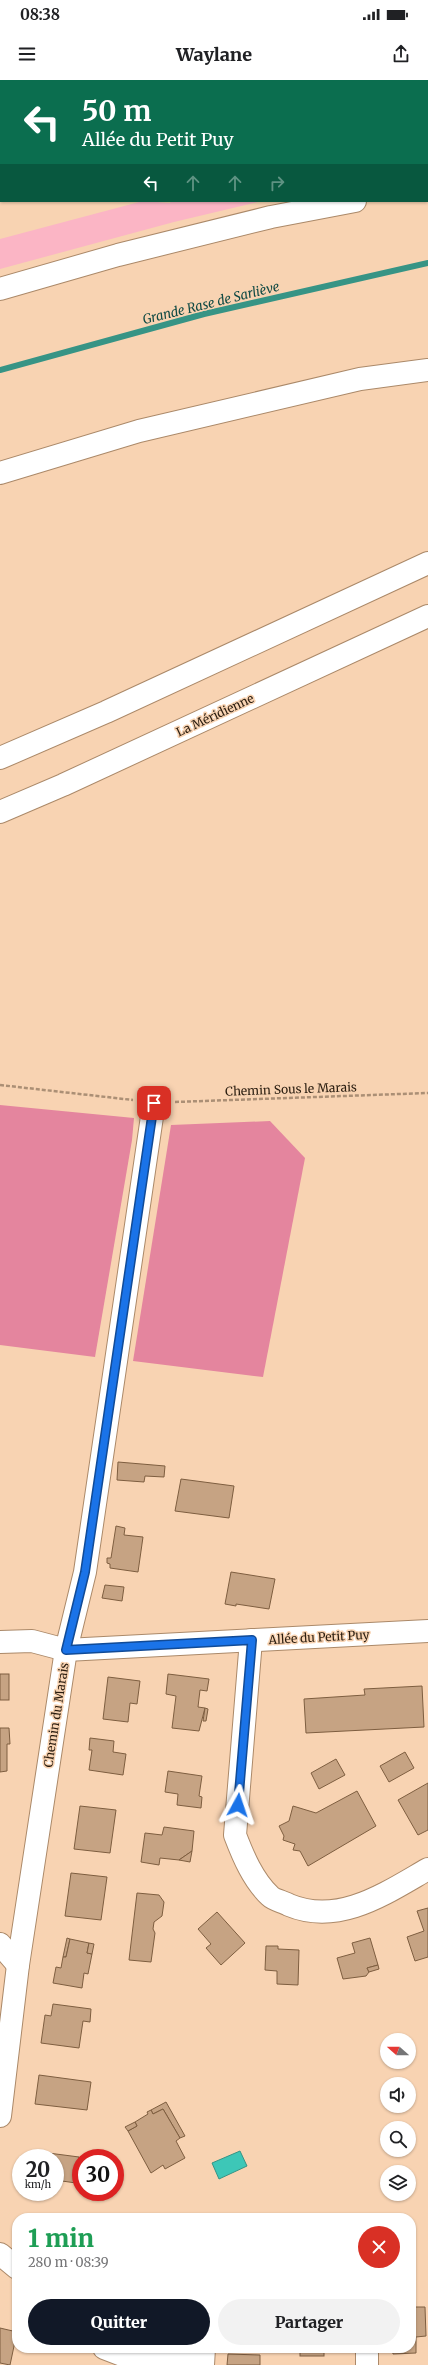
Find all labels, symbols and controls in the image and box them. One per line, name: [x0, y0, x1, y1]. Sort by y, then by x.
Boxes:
text: 08:38: [20, 5, 60, 24]
icon: menu: [16, 43, 38, 65]
text: Waylane: [176, 43, 252, 66]
icon: share: [390, 43, 412, 65]
text: 50 m: [82, 93, 151, 129]
icon: left: [16, 96, 68, 148]
text: Allée du Petit Puy: [82, 128, 234, 151]
icon: left: [140, 172, 162, 194]
icon: ahead: [182, 172, 204, 194]
icon: ahead: [224, 172, 246, 194]
icon: right: [266, 172, 288, 194]
water label: Grande Rase de Sarliève: [141, 278, 281, 328]
street label: La Méridienne: [174, 690, 256, 740]
street label: Chemin Sous le Marais: [225, 1079, 357, 1099]
pin: [137, 1086, 171, 1120]
icon: arrive: [143, 1092, 165, 1114]
street label: Allée du Petit Puy: [267, 1627, 370, 1647]
street label: Chemin du Marais: [40, 1661, 72, 1769]
position arrow: [217, 1784, 259, 1826]
north arrow: [380, 2033, 416, 2069]
map controls: [380, 2033, 416, 2201]
button: sound: [380, 2077, 416, 2113]
button: search: [380, 2121, 416, 2157]
speed limit sign: 30: [72, 2149, 124, 2201]
text: 20: [26, 2157, 50, 2182]
button: layers: [380, 2165, 416, 2201]
text: km/h: [25, 2178, 51, 2191]
text: 1 min: [28, 2223, 94, 2254]
button: close: [358, 2226, 400, 2268]
text: 280 m · 08:39: [28, 2254, 109, 2271]
button: Quitter: [28, 2299, 210, 2345]
button: Partager: [218, 2299, 400, 2345]

